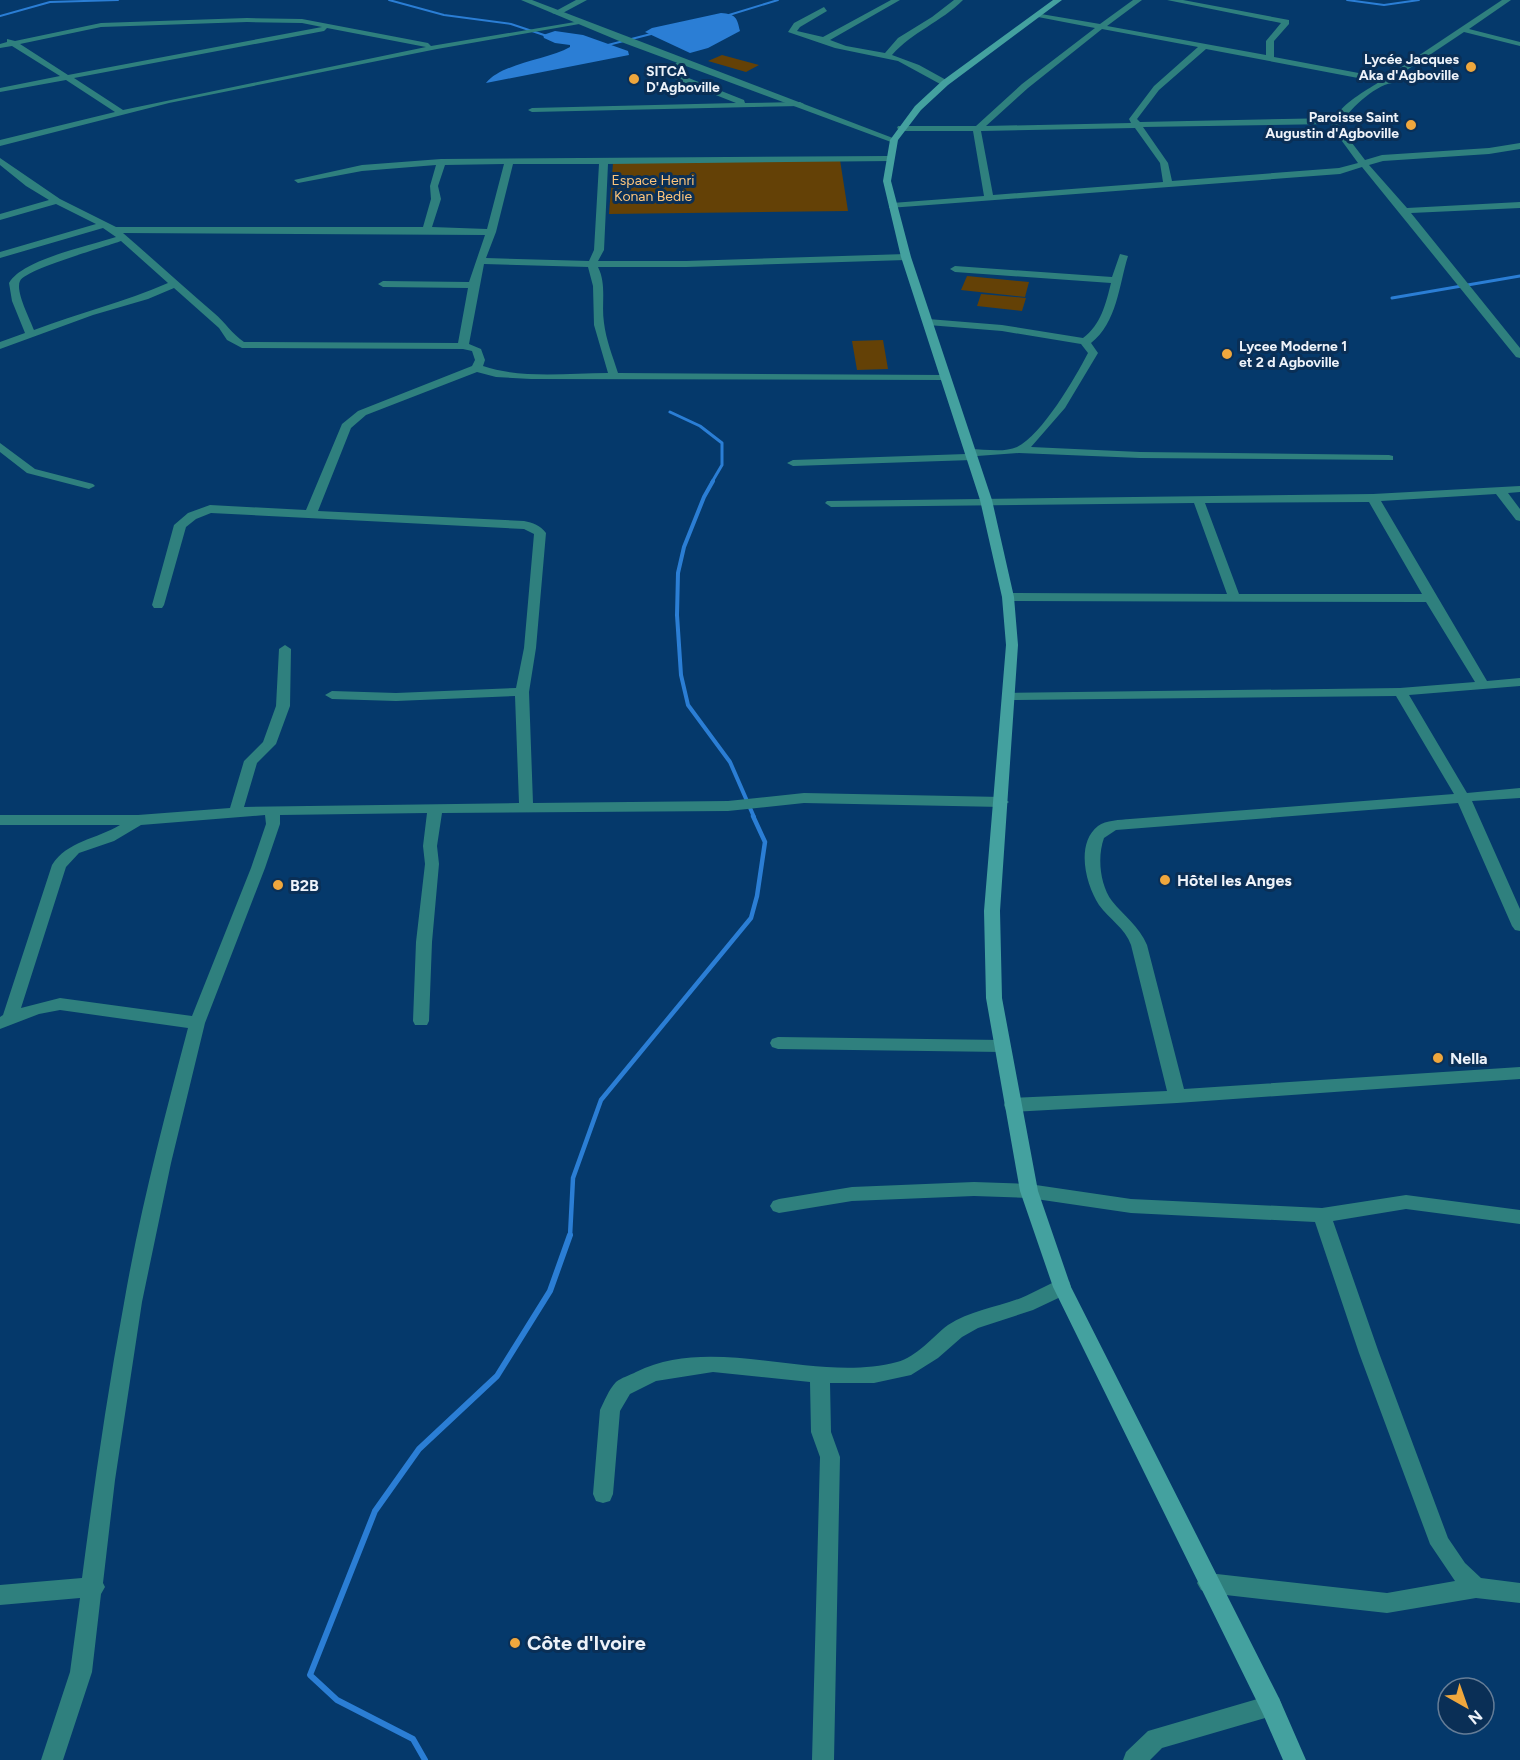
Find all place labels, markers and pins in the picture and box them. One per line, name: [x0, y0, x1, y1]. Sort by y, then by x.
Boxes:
place label: Lycée Jacques Aka d'Agboville: [1359, 51, 1459, 84]
marker: Lycée Jacques Aka d'Agboville: [1464, 60, 1478, 74]
place label: SITCA D'Agboville: [646, 63, 720, 96]
marker: SITCA D'Agboville: [627, 72, 641, 86]
place label: Paroisse Saint Augustin d'Agboville: [1265, 109, 1399, 142]
marker: Paroisse Saint Augustin d'Agboville: [1404, 118, 1418, 132]
place label: Lycee Moderne 1 et 2 d Agboville: [1239, 338, 1347, 371]
marker: Lycee Moderne 1 et 2 d Agboville: [1220, 347, 1234, 361]
place label: Hôtel les Anges: [1177, 871, 1292, 890]
marker: Hôtel les Anges: [1158, 873, 1172, 887]
place label: B2B: [290, 876, 319, 895]
marker: B2B: [271, 878, 285, 892]
place label: Nella: [1450, 1049, 1488, 1068]
marker: Nella: [1431, 1051, 1445, 1065]
place label: Côte d'Ivoire: [527, 1631, 646, 1655]
marker: Côte d'Ivoire: [508, 1636, 522, 1650]

